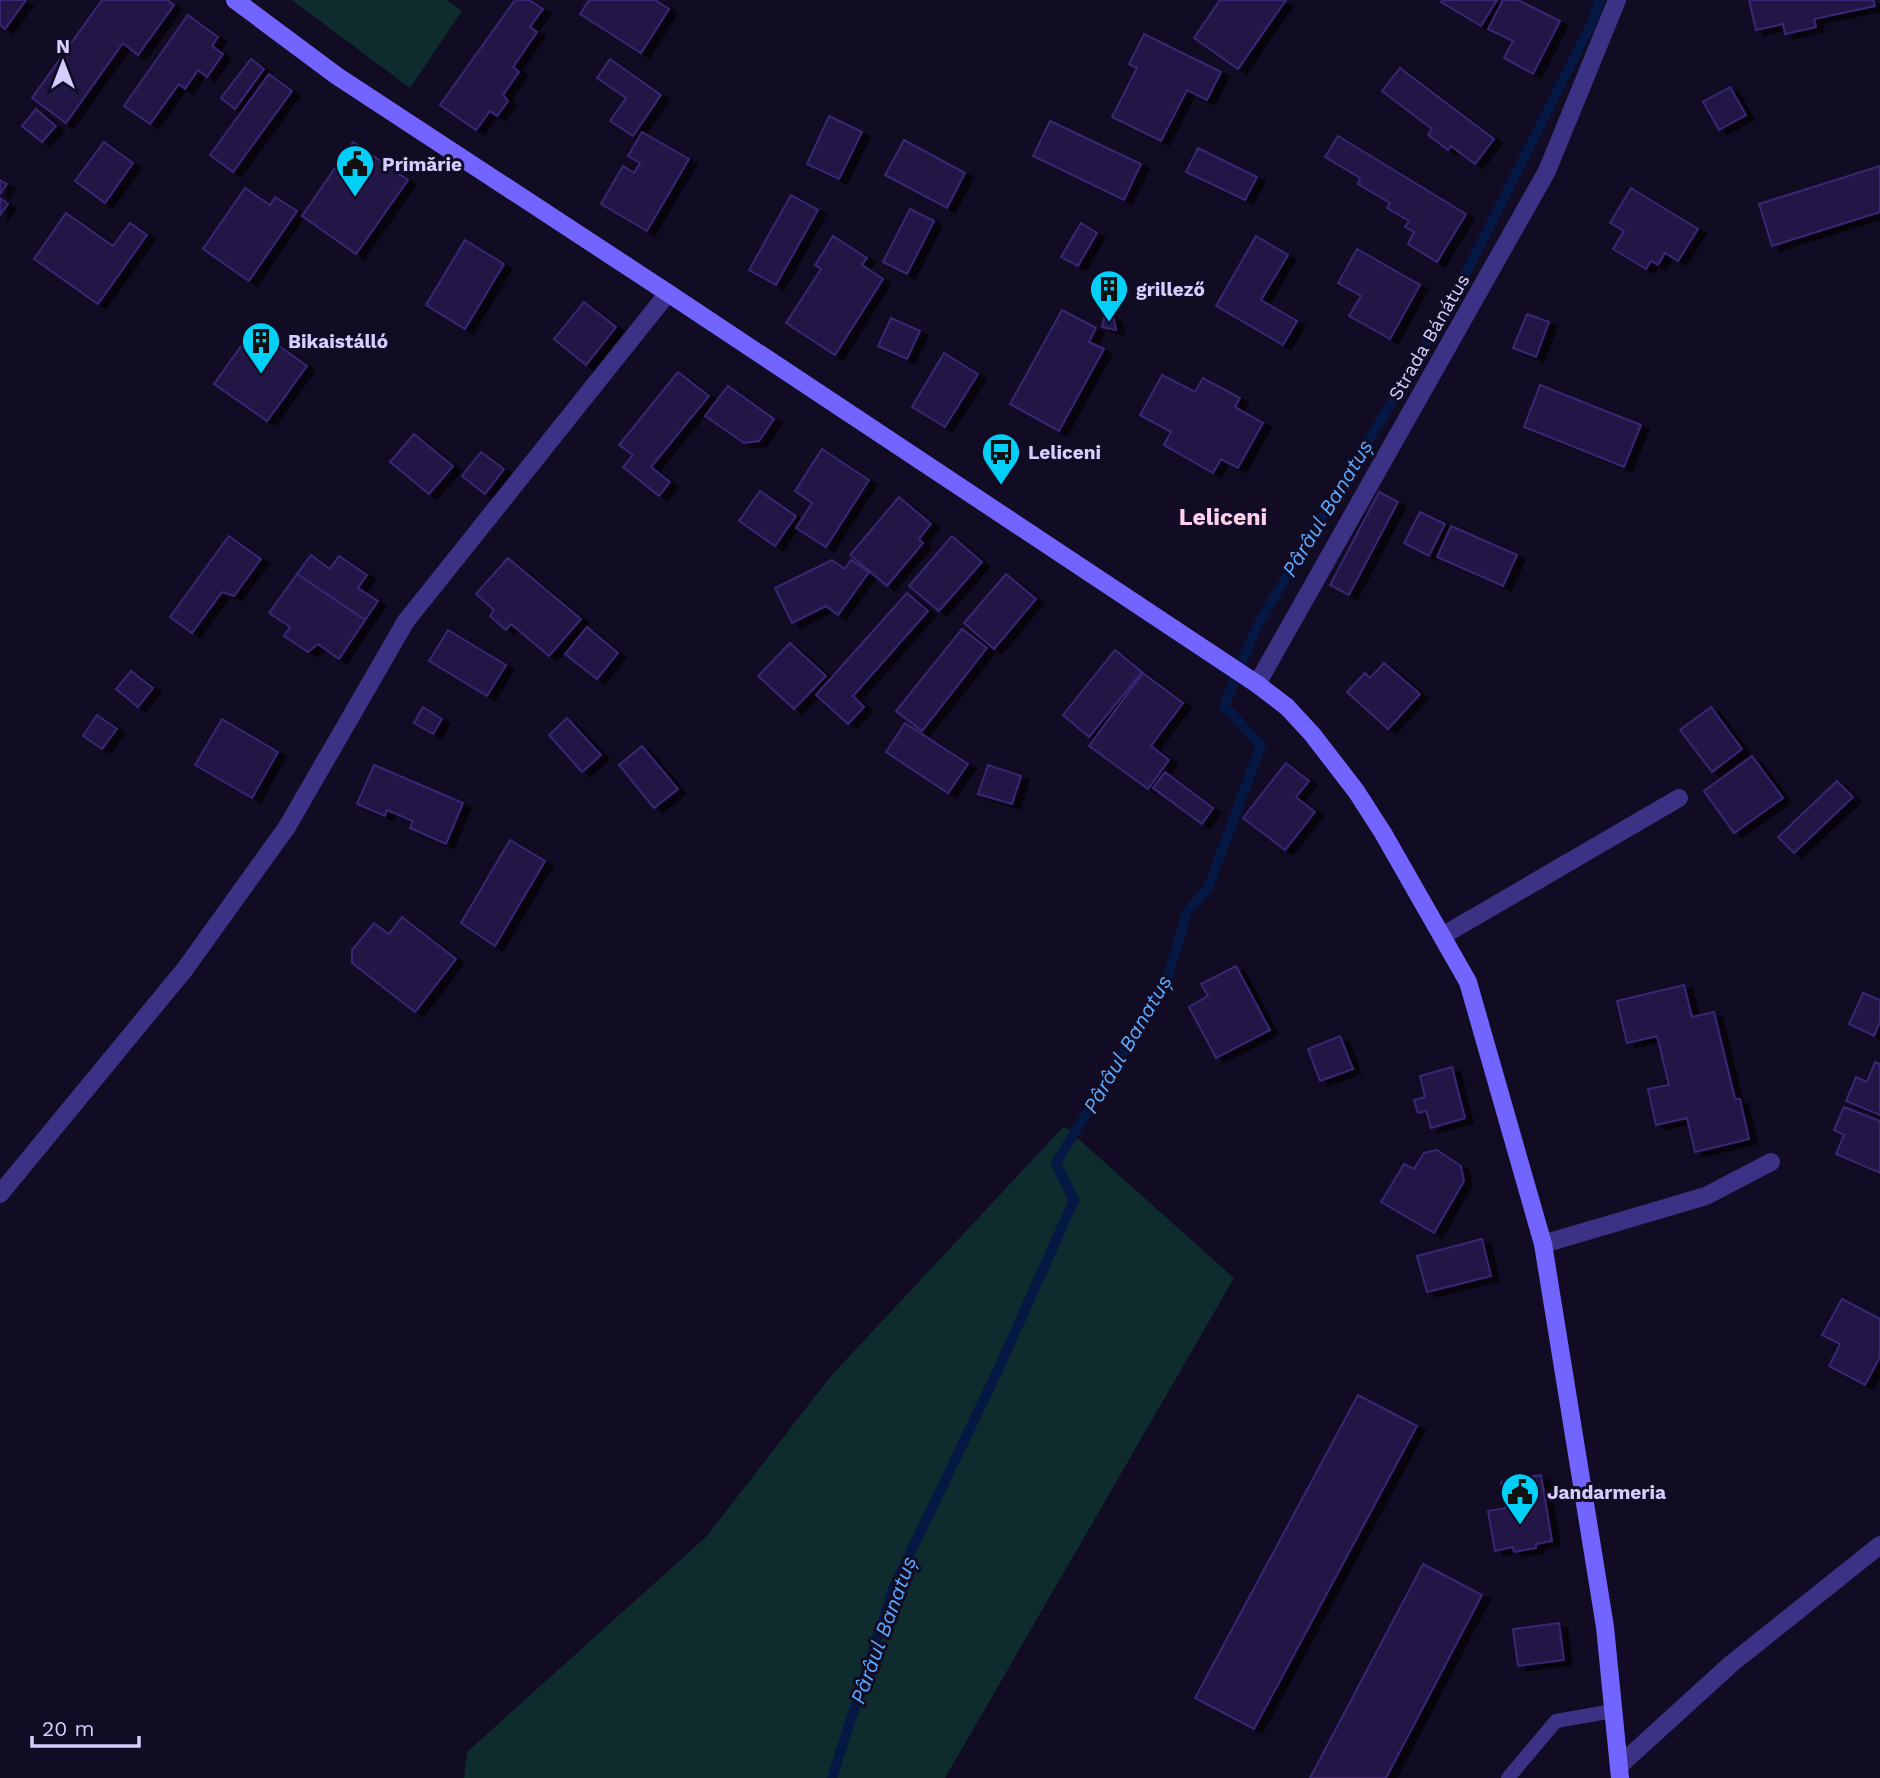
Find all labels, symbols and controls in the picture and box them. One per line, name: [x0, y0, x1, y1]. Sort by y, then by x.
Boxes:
north arrow: [28, 28, 98, 98]
text: N: [56, 35, 70, 58]
public building icon: Primărie: [334, 143, 376, 198]
place label: Primărie: [382, 153, 462, 176]
building icon: grillező: [1088, 268, 1130, 323]
street label: Strada Bánátus: [1384, 270, 1474, 404]
place label: grillező: [1136, 278, 1205, 301]
building icon: Bikaistálló: [240, 320, 282, 375]
place label: Bikaistálló: [288, 330, 388, 353]
bus stop icon: Leliceni: [980, 431, 1022, 486]
water label: Pârâul Banatuș: [1276, 435, 1378, 581]
place label: Leliceni: [1028, 441, 1101, 464]
district label: Leliceni: [1179, 504, 1267, 531]
water label: Pârâul Banatuș: [1077, 970, 1177, 1117]
public building icon: Jandarmeria: [1499, 1471, 1541, 1526]
place label: Jandarmeria: [1547, 1481, 1666, 1504]
water label: Pârâul Banatuș: [845, 1553, 921, 1707]
scale bar: [32, 1704, 138, 1748]
text: 20 m: [42, 1716, 94, 1741]

